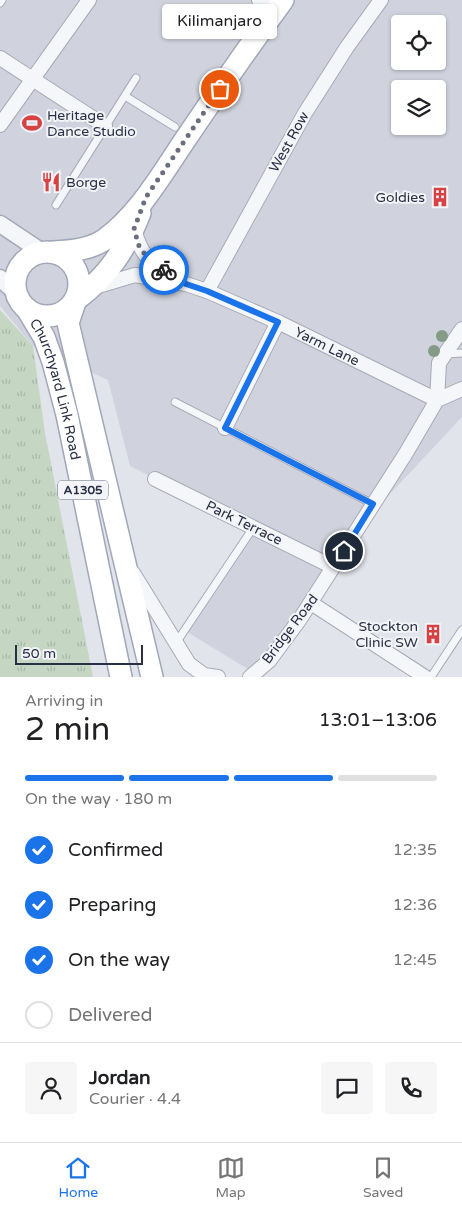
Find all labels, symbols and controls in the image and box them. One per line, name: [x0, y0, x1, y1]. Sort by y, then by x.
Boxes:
callout: Kilimanjaro: [162, 4, 278, 39]
text: Kilimanjaro: [177, 11, 262, 31]
map controls: [391, 15, 446, 135]
button: locate: [391, 15, 446, 70]
pin: [199, 68, 241, 110]
icon: bag: [206, 75, 234, 103]
button: layers: [391, 80, 446, 135]
place label: Heritage Dance Studio: [47, 107, 136, 140]
street label: West Row: [265, 109, 313, 175]
sports icon: Heritage Dance Studio: [21, 112, 43, 134]
restaurant icon: Borge: [40, 171, 62, 193]
place label: Borge: [66, 174, 106, 191]
building icon: Goldies: [429, 186, 451, 208]
place label: Goldies: [375, 189, 425, 206]
courier: [139, 245, 189, 295]
icon: bike: [150, 256, 178, 284]
street label: Churchyard Link Road: [26, 315, 85, 461]
street label: Yarm Lane: [292, 323, 362, 369]
road number: A1305: [58, 480, 108, 500]
street label: Park Terrace: [203, 497, 285, 549]
pin: [323, 530, 365, 572]
icon: home: [330, 537, 358, 565]
street label: Bridge Road: [258, 591, 322, 667]
place label: Stockton Clinic SW: [355, 618, 418, 651]
building icon: Stockton Clinic SW: [422, 623, 444, 645]
scale bar: [15, 642, 142, 665]
text: 50 m: [22, 645, 56, 662]
text: Arriving in: [25, 691, 103, 711]
text: 13:01–13:06: [319, 709, 437, 731]
text: 2 min: [25, 711, 110, 749]
text: On the way · 180 m: [25, 789, 172, 809]
icon: check: [25, 836, 53, 864]
text: Confirmed: [68, 839, 163, 861]
text: 12:35: [393, 840, 437, 860]
icon: check: [25, 891, 53, 919]
text: Preparing: [68, 894, 157, 916]
text: 12:36: [393, 895, 437, 915]
icon: check: [25, 946, 53, 974]
text: On the way: [68, 949, 170, 971]
text: 12:45: [393, 950, 437, 970]
text: Delivered: [68, 1004, 153, 1026]
button: person: [25, 1062, 77, 1114]
button: chat: [321, 1062, 373, 1114]
button: phone: [385, 1062, 437, 1114]
text: Jordan: [89, 1067, 151, 1089]
text: Courier · 4.4: [89, 1089, 181, 1109]
tab: Home: [59, 1154, 98, 1201]
tab: Map: [215, 1154, 246, 1201]
tab: Saved: [363, 1154, 403, 1201]

